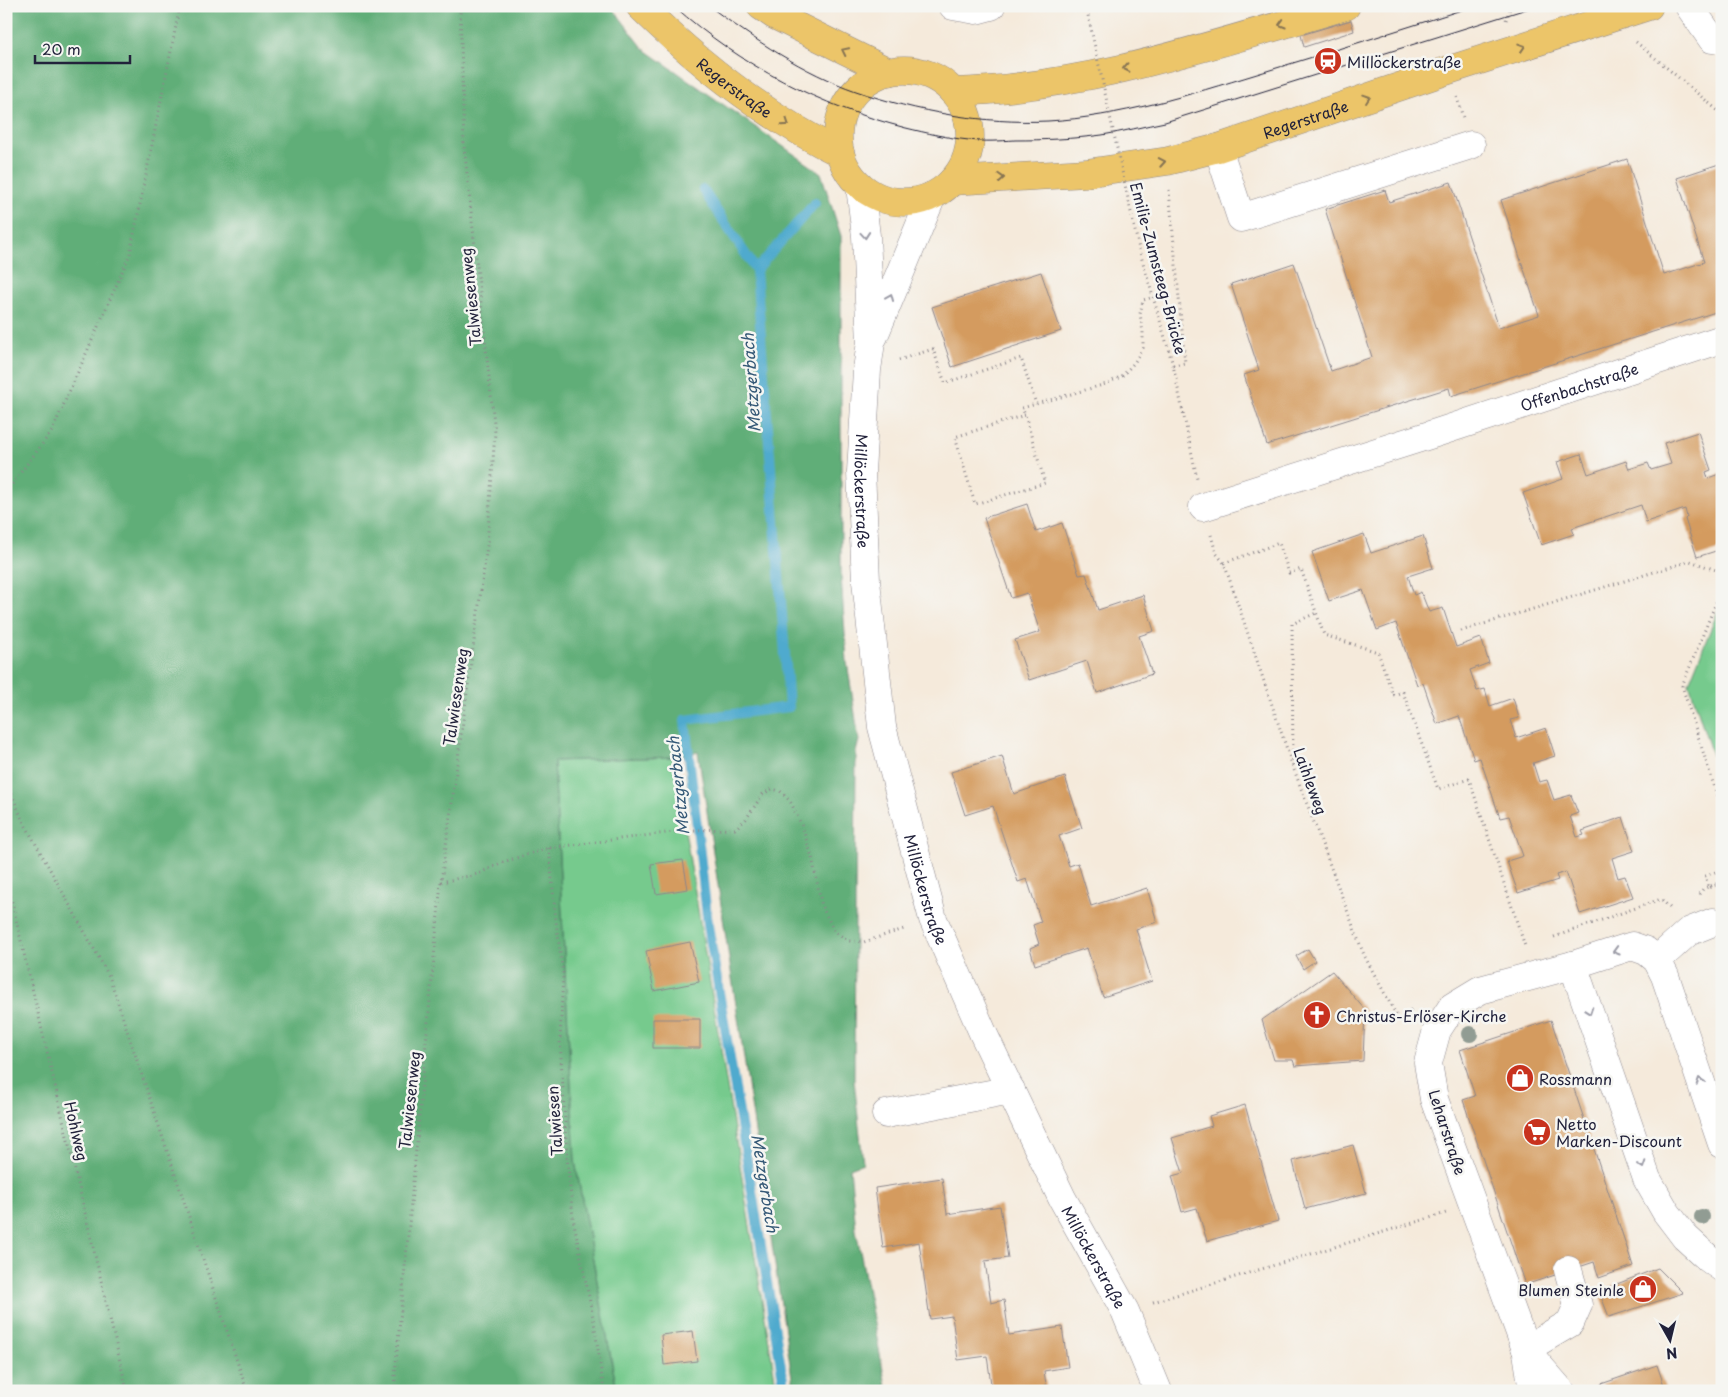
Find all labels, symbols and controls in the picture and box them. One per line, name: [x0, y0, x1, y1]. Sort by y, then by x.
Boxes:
one-way arrow: [1279, 19, 1287, 29]
scale bar: [35, 32, 130, 64]
text: 20 m: [42, 37, 81, 60]
one-way arrow: [1517, 42, 1525, 52]
station icon: Millöckerstraße: [1313, 46, 1343, 76]
one-way arrow: [841, 47, 850, 57]
place label: Millöckerstraße: [1347, 50, 1461, 73]
street label: Regerstraße: [692, 51, 777, 123]
one-way arrow: [1122, 62, 1130, 73]
street label: Regerstraße: [1260, 93, 1351, 144]
one-way arrow: [1363, 93, 1371, 103]
one-way arrow: [780, 117, 790, 126]
one-way arrow: [1158, 157, 1167, 167]
one-way arrow: [997, 173, 1005, 184]
street label: Emilie-Zumsteeg-Brücke: [1125, 179, 1193, 357]
one-way arrow: [860, 231, 871, 239]
street label: Talwiesenweg: [453, 247, 487, 347]
one-way arrow: [884, 293, 895, 302]
water label: Metzgerbach: [735, 332, 765, 433]
street label: Offenbachstraße: [1517, 356, 1641, 416]
street label: Millöckerstraße: [849, 433, 876, 549]
street label: Talwiesenweg: [437, 647, 473, 747]
water label: Metzgerbach: [660, 735, 694, 837]
street label: Laihleweg: [1288, 744, 1334, 818]
street label: Millöckerstraße: [899, 831, 954, 948]
one-way arrow: [1613, 945, 1621, 955]
church icon: Christus-Erlöser-Kirche: [1302, 1000, 1332, 1030]
place label: Christus-Erlöser-Kirche: [1336, 1004, 1506, 1027]
one-way arrow: [1583, 1006, 1593, 1015]
street label: Talwiesenweg: [392, 1050, 426, 1150]
shop icon: Rossmann: [1505, 1063, 1535, 1093]
place label: Rossmann: [1539, 1067, 1612, 1090]
one-way arrow: [1696, 1078, 1706, 1086]
street label: Talwiesen: [540, 1085, 568, 1157]
street label: Leharstraße: [1423, 1086, 1473, 1178]
street label: Hohlweg: [59, 1099, 95, 1163]
place label: Netto Marken-Discount: [1556, 1112, 1682, 1152]
supermarket icon: Netto Marken-Discount: [1522, 1117, 1552, 1147]
water label: Metzgerbach: [746, 1132, 786, 1235]
one-way arrow: [1636, 1160, 1646, 1169]
street label: Millöckerstraße: [1057, 1201, 1133, 1312]
shop icon: Blumen Steinle: [1628, 1274, 1658, 1304]
place label: Blumen Steinle: [1518, 1278, 1624, 1301]
north arrow: [1646, 1314, 1696, 1364]
text: N: [1665, 1342, 1679, 1365]

